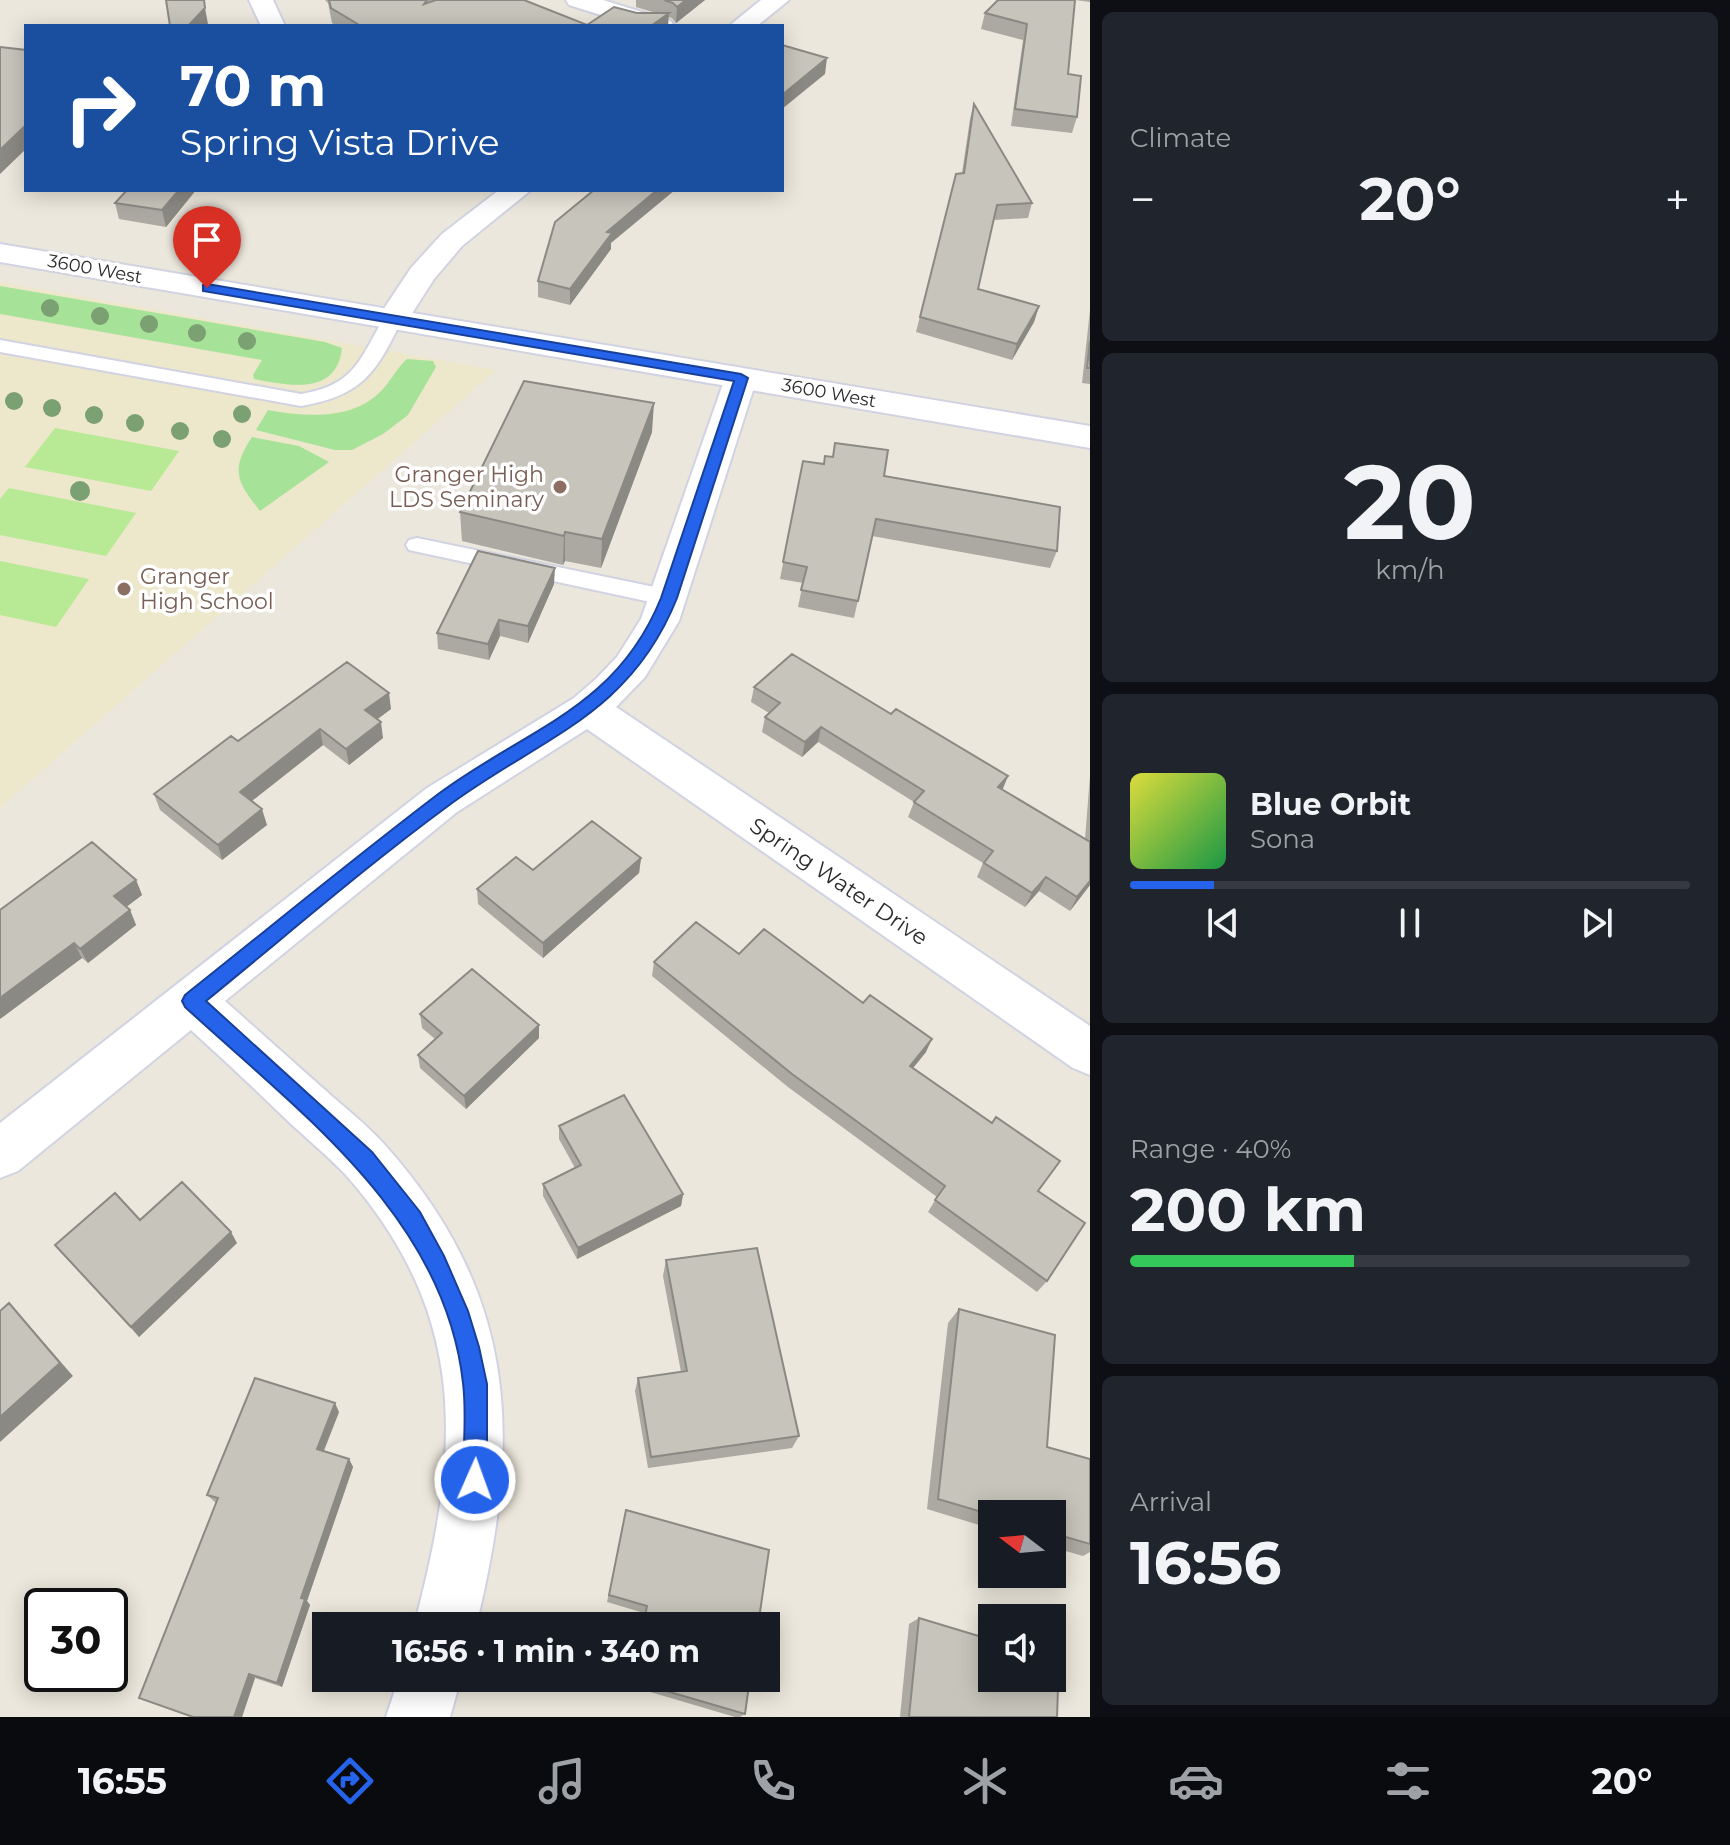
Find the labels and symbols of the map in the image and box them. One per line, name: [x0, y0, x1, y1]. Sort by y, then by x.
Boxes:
pin: [173, 206, 241, 288]
street label: 3600 West: [46, 250, 144, 288]
street label: 3600 West: [780, 374, 878, 412]
place label: Granger High LDS Seminary: [389, 461, 544, 513]
marker: Granger High LDS Seminary: [551, 478, 569, 496]
place label: Granger High School: [140, 563, 274, 615]
marker: Granger High School: [115, 580, 133, 598]
street label: Spring Water Drive: [745, 812, 933, 951]
position arrow: [433, 1438, 517, 1522]
north arrow: [978, 1500, 1066, 1588]
speed limit sign: 30: [24, 1588, 128, 1692]

